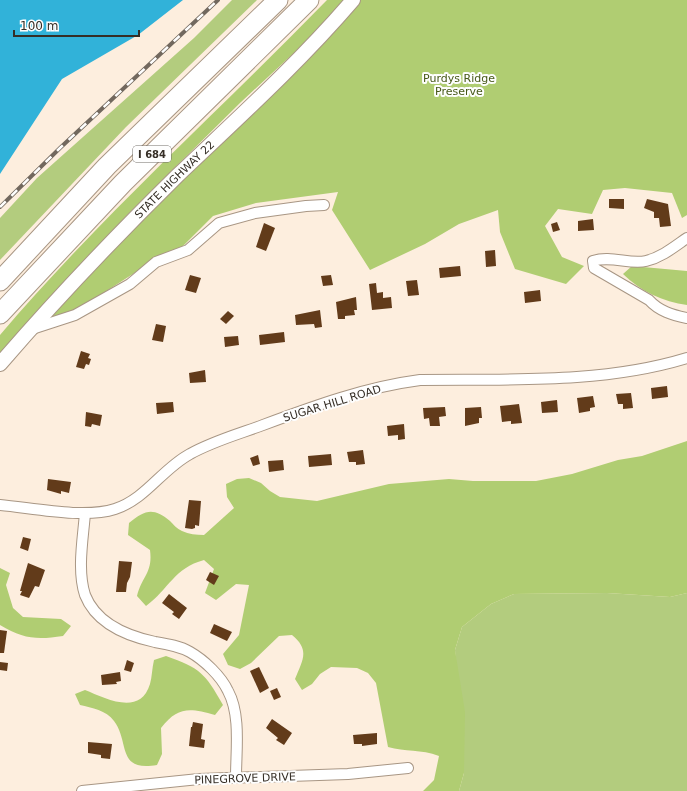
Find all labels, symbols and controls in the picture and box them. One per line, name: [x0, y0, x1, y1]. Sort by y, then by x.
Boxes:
scale bar: [14, 12, 139, 38]
text: 100 m: [20, 19, 58, 33]
park label: Purdys Ridge Preserve: [423, 72, 495, 98]
street label: STATE HIGHWAY 22: [132, 138, 217, 221]
road number: I 684: [133, 146, 171, 162]
street label: SUGAR HILL ROAD: [282, 382, 383, 425]
street label: PINEGROVE DRIVE: [194, 770, 296, 787]

